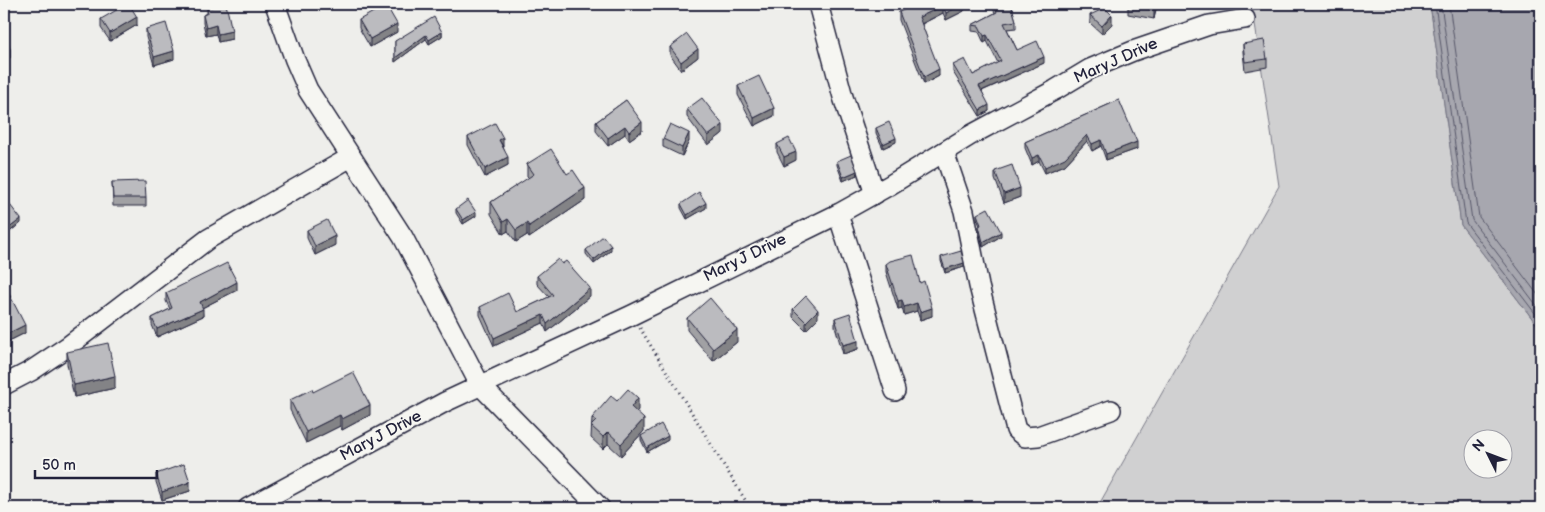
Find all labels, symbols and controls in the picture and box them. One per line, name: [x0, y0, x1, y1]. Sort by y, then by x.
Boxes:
street label: Mary J Drive: [1071, 34, 1161, 88]
street label: Mary J Drive: [701, 230, 790, 286]
street label: Mary J Drive: [337, 406, 426, 465]
north arrow: [1462, 430, 1512, 480]
text: N: [1469, 436, 1489, 455]
scale bar: [35, 447, 158, 479]
text: 50 m: [42, 456, 76, 475]

